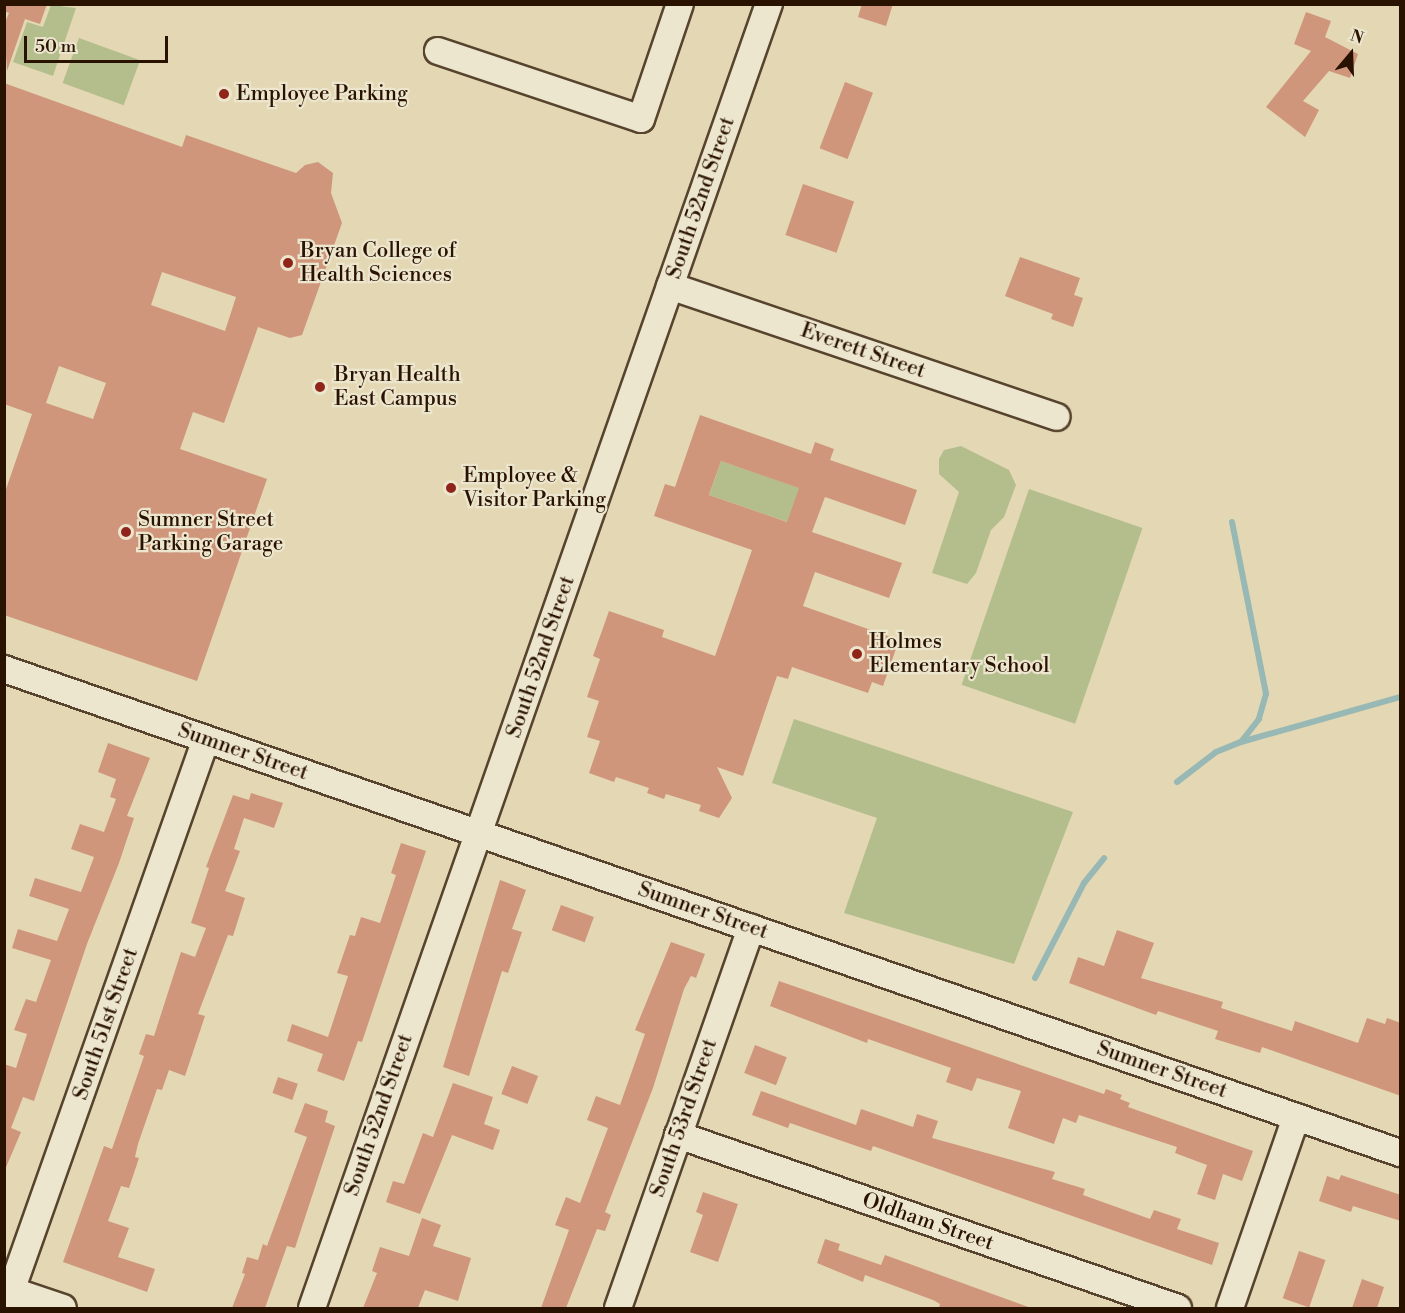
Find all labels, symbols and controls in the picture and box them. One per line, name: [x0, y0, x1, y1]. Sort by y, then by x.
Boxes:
scale bar: [27, 24, 171, 62]
north arrow: [1321, 24, 1381, 84]
text: N: [1348, 25, 1366, 48]
text: 50 m: [35, 35, 76, 58]
place label: Employee Parking: [236, 81, 408, 107]
marker: Employee Parking: [217, 87, 231, 101]
street label: South 52nd Street: [661, 114, 741, 282]
place label: Bryan College of Health Sciences: [300, 238, 456, 288]
marker: Bryan College of Health Sciences: [281, 256, 295, 270]
street label: Everett Street: [797, 318, 929, 384]
place label: Bryan Health East Campus: [334, 362, 461, 412]
marker: Bryan Health East Campus: [311, 378, 329, 396]
place label: Employee & Visitor Parking: [463, 463, 606, 513]
marker: Employee & Visitor Parking: [444, 481, 458, 495]
place label: Sumner Street Parking Garage: [138, 507, 283, 557]
marker: Sumner Street Parking Garage: [119, 525, 133, 539]
street label: South 52nd Street: [501, 573, 581, 741]
place label: Holmes Elementary School: [869, 629, 1049, 679]
marker: Holmes Elementary School: [850, 647, 864, 661]
street label: Sumner Street: [175, 718, 311, 786]
street label: Sumner Street: [635, 877, 771, 945]
street label: South 51st Street: [68, 945, 144, 1103]
street label: South 52nd Street: [339, 1031, 419, 1199]
street label: South 53rd Street: [645, 1036, 723, 1200]
street label: Sumner Street: [1094, 1036, 1230, 1104]
street label: Oldham Street: [859, 1188, 997, 1256]

